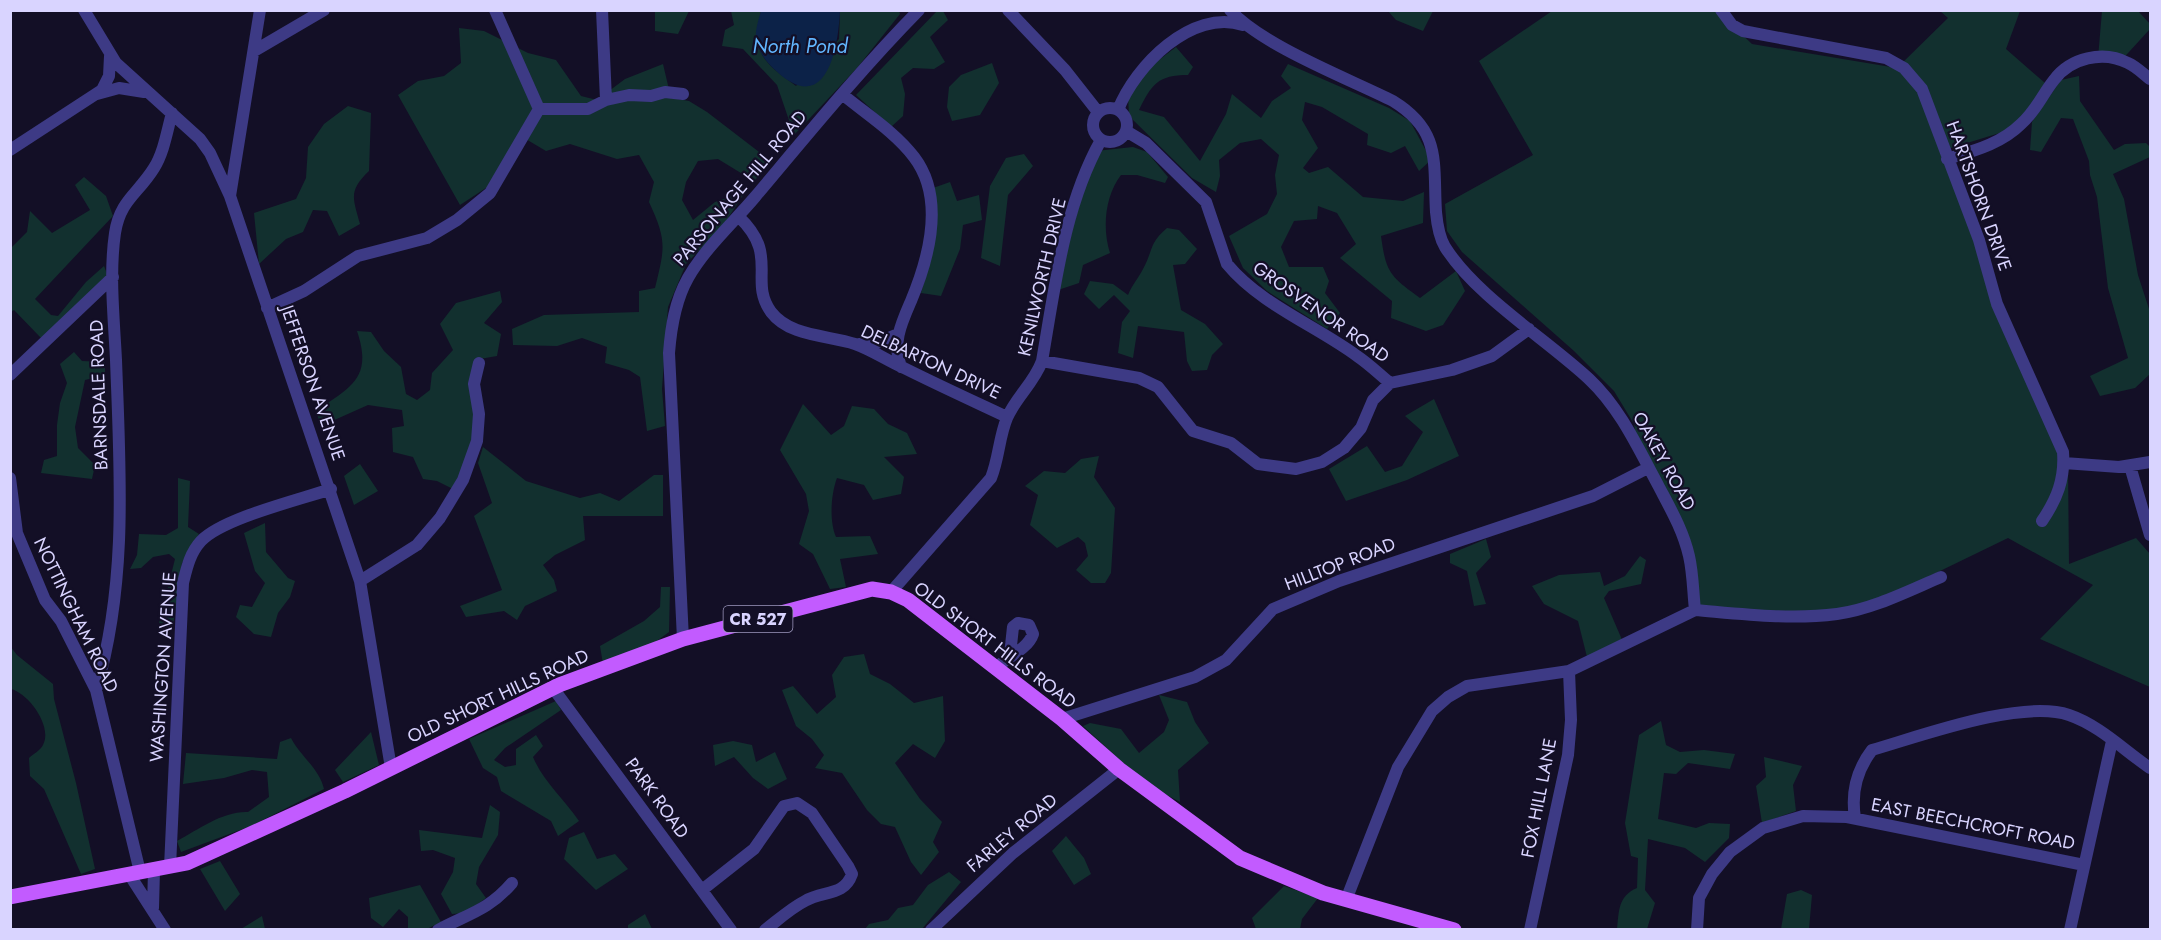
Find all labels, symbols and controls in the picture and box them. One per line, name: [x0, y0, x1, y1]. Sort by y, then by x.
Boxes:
water label: North Pond: [752, 32, 848, 61]
street label: PARSONAGE HILL ROAD: [667, 105, 813, 271]
street label: HARTSHORN DRIVE: [1940, 117, 2018, 275]
street label: KENILWORTH DRIVE: [1011, 195, 1073, 359]
street label: GROSVENOR ROAD: [1247, 255, 1395, 369]
street label: JEFFERSON AVENUE: [274, 300, 352, 464]
street label: DELBARTON DRIVE: [857, 318, 1005, 406]
street label: BARNSDALE ROAD: [83, 319, 115, 471]
street label: OAKEY ROAD: [1626, 407, 1702, 515]
street label: HILLTOP ROAD: [1281, 531, 1399, 597]
street label: NOTTINGHAM ROAD: [27, 533, 125, 697]
street label: WASHINGTON AVENUE: [143, 571, 183, 763]
street label: OLD SHORT HILLS ROAD: [908, 575, 1082, 715]
road number: CR 527: [724, 606, 792, 632]
street label: OLD SHORT HILLS ROAD: [403, 643, 593, 749]
street label: FOX HILL LANE: [1515, 736, 1563, 860]
street label: PARK ROAD: [619, 752, 695, 844]
street label: FARLEY ROAD: [961, 787, 1063, 879]
street label: EAST BEECHCROFT ROAD: [1869, 791, 2077, 857]

